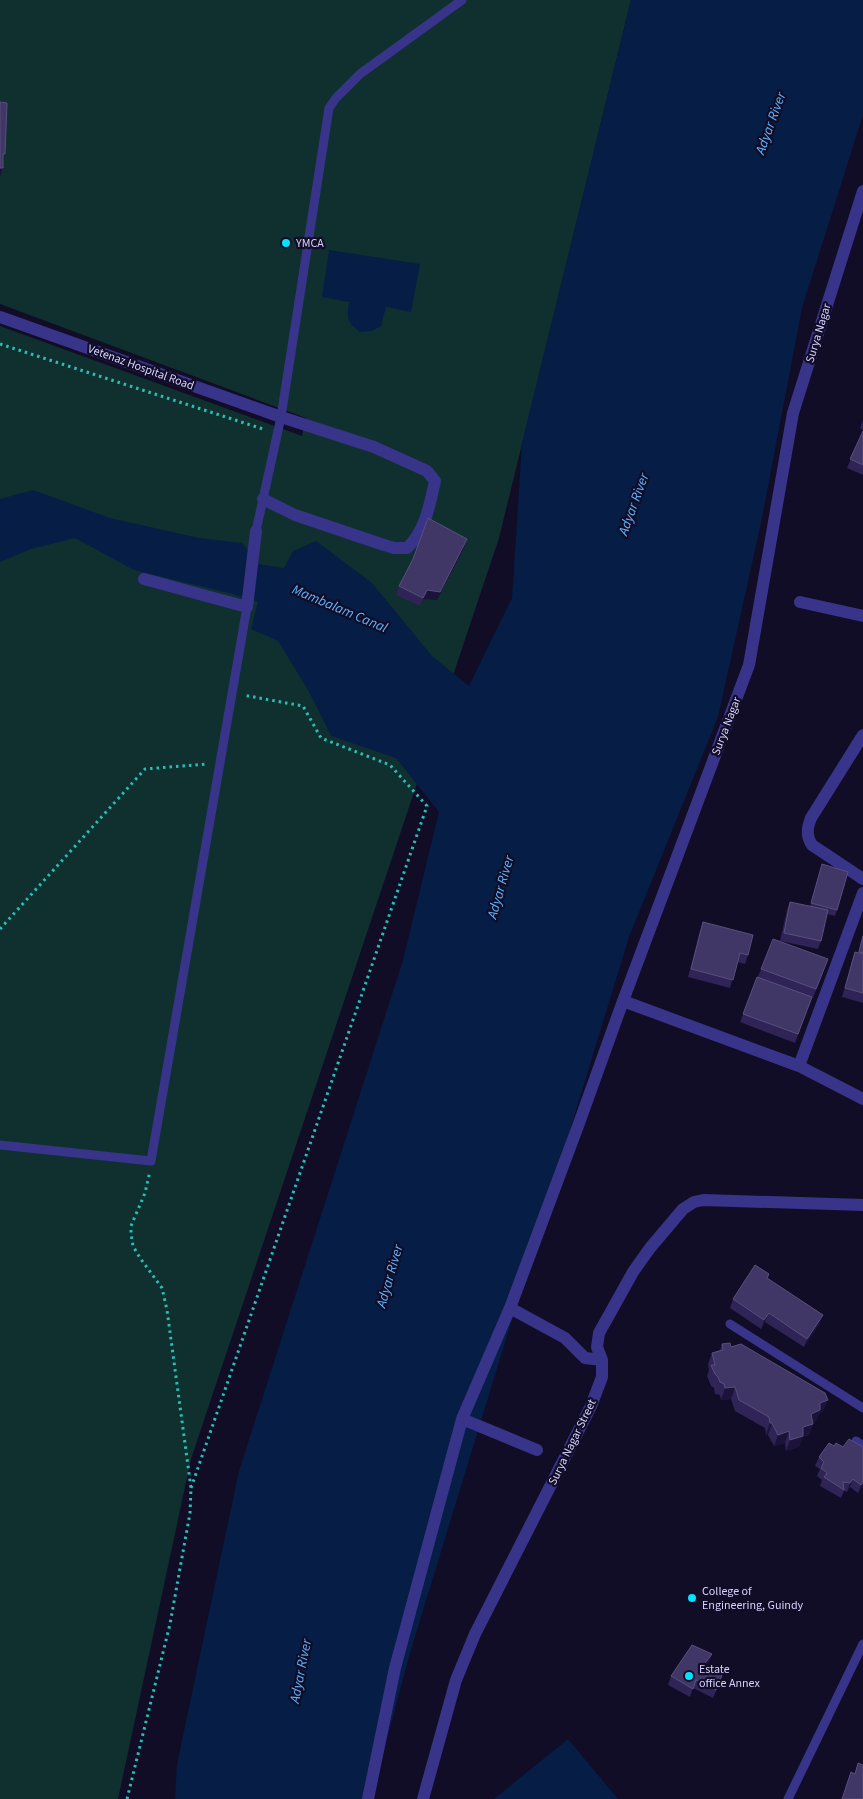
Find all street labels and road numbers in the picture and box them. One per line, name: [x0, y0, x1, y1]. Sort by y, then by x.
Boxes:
street label: Surya Nagar: [801, 301, 836, 365]
street label: Vetenaz Hospital Road: [85, 340, 196, 395]
street label: Surya Nagar: [708, 694, 746, 758]
street label: Surya Nagar Street: [544, 1396, 601, 1488]

